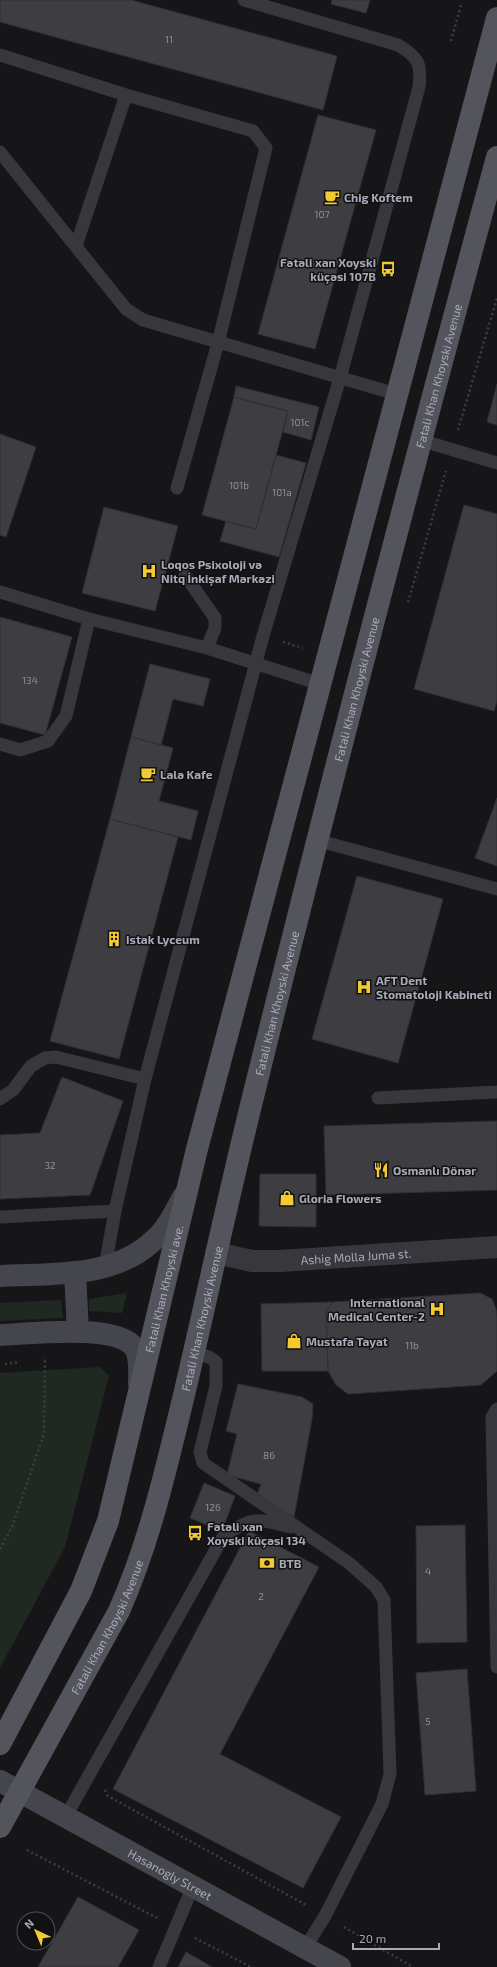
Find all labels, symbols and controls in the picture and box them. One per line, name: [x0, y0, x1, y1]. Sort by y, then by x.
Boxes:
house number: 11: [165, 33, 173, 45]
cafe icon: Chig Koftem: [323, 188, 341, 206]
place label: Chig Koftem: [344, 190, 413, 204]
house number: 107: [314, 208, 330, 220]
place label: Fətəli xan Xoyski küçəsi 107B: [280, 255, 376, 284]
bus stop icon: Fətəli xan Xoyski küçəsi 107B: [379, 260, 397, 278]
street label: Fatali Khan Khoyski Avenue: [412, 302, 464, 449]
house number: 101c: [291, 416, 310, 428]
house number: 101b: [229, 479, 249, 491]
house number: 101a: [272, 486, 292, 498]
place label: Loqos Psixoloji və Nitq İnkişaf Mərkəzi: [161, 557, 275, 586]
hospital icon: Loqos Psixoloji və Nitq İnkişaf Mərkəzi: [140, 562, 158, 580]
street label: Fatali Khan Khoyski Avenue: [331, 616, 381, 763]
house number: 134: [22, 674, 38, 686]
cafe icon: Lalə Kafe: [139, 765, 157, 783]
place label: Lalə Kafe: [160, 767, 213, 781]
street label: Fatali Khan Khoyski Avenue: [252, 929, 301, 1077]
building icon: Istak Lyceum: [105, 930, 123, 948]
place label: Istak Lyceum: [126, 932, 200, 947]
place label: AFT Dent Stomatoloji Kabineti: [376, 973, 492, 1002]
hospital icon: AFT Dent Stomatoloji Kabineti: [355, 978, 373, 996]
house number: 32: [44, 1159, 56, 1171]
restaurant icon: Osmanlı Dönər: [372, 1161, 390, 1179]
place label: Osmanlı Dönər: [393, 1163, 477, 1177]
shop icon: Gloria Flowers: [278, 1189, 296, 1207]
place label: Gloria Flowers: [299, 1191, 382, 1205]
street label: Fatali Khan Khoyski ave.: [142, 1223, 186, 1354]
street label: Fatali Khan Khoyski Avenue: [178, 1244, 225, 1393]
street label: Ashig Molla Juma st.: [300, 1246, 412, 1267]
place label: International Medical Center-2: [328, 1295, 425, 1323]
hospital icon: International Medical Center-2: [428, 1300, 446, 1318]
shop icon: Mustafa Tayat: [285, 1332, 303, 1350]
place label: Mustafa Tayat: [306, 1334, 388, 1349]
house number: 11b: [405, 1339, 419, 1351]
house number: 86: [263, 1449, 275, 1461]
house number: 126: [205, 1501, 221, 1513]
place label: Fətəli xan Xoyski küçəsi 134: [207, 1519, 306, 1548]
bus stop icon: Fətəli xan Xoyski küçəsi 134: [186, 1524, 204, 1542]
bank icon: BTB: [258, 1554, 276, 1572]
place label: BTB: [279, 1556, 302, 1570]
street label: Fatali Khan Khoyski Avenue: [68, 1558, 146, 1697]
house number: 4: [425, 1565, 431, 1577]
house number: 2: [258, 1590, 264, 1602]
house number: 5: [425, 1715, 431, 1727]
street label: Hasanogly Street: [126, 1846, 215, 1903]
north arrow: [16, 1911, 56, 1951]
text: N: [21, 1916, 36, 1931]
scale bar: [353, 1925, 439, 1951]
text: 20 m: [359, 1931, 386, 1945]

